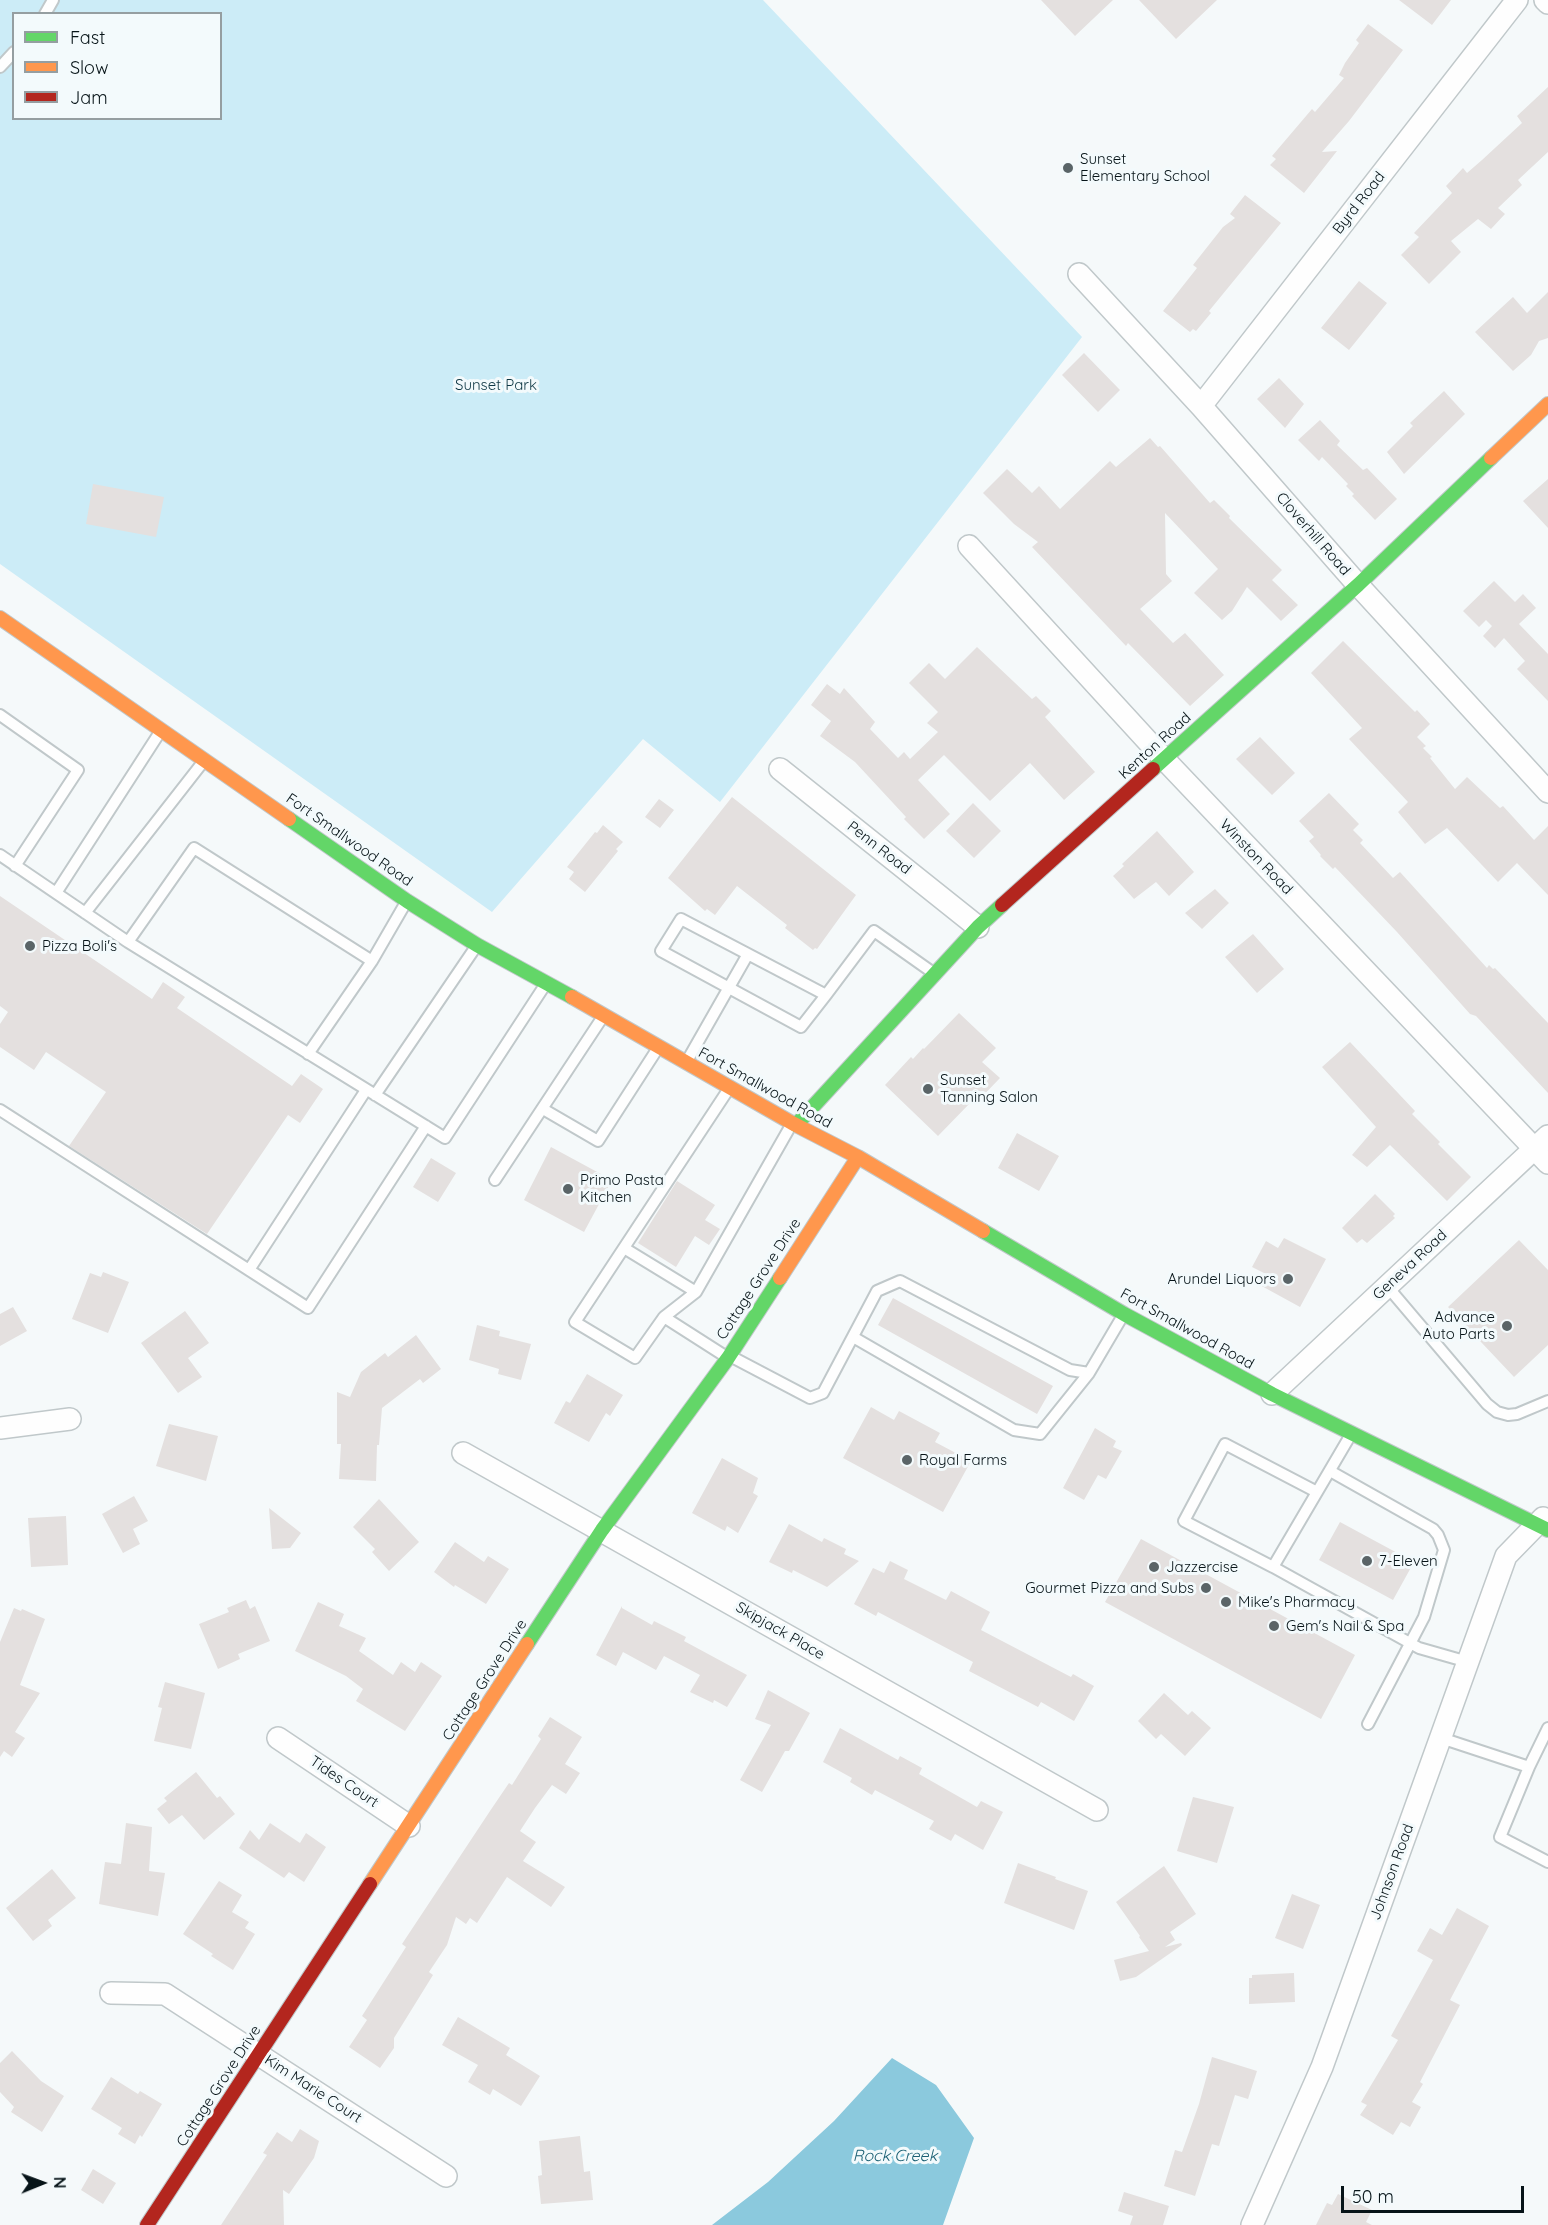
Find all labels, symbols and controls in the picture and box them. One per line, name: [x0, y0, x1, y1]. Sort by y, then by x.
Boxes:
legend: [12, 12, 222, 120]
text: Fast: [70, 26, 105, 49]
text: Slow: [70, 56, 108, 79]
text: Jam: [70, 86, 108, 109]
place label: Sunset Elementary School: [1080, 150, 1210, 185]
marker: Sunset Elementary School: [1061, 161, 1075, 175]
street label: Byrd Road: [1329, 168, 1389, 238]
park label: Sunset Park: [455, 376, 537, 394]
street label: Cloverhill Road: [1272, 489, 1354, 579]
street label: Kenton Road: [1115, 709, 1195, 783]
street label: Fort Smallwood Road: [282, 790, 416, 890]
street label: Winston Road: [1216, 816, 1296, 898]
street label: Penn Road: [844, 818, 914, 878]
place label: Pizza Boli's: [42, 937, 117, 955]
marker: Pizza Boli's: [23, 939, 37, 953]
street label: Fort Smallwood Road: [695, 1044, 835, 1132]
place label: Sunset Tanning Salon: [940, 1071, 1038, 1106]
marker: Sunset Tanning Salon: [921, 1082, 935, 1096]
place label: Primo Pasta Kitchen: [580, 1171, 664, 1206]
marker: Primo Pasta Kitchen: [561, 1182, 575, 1196]
street label: Cottage Grove Drive: [713, 1215, 805, 1343]
street label: Geneva Road: [1369, 1226, 1451, 1304]
place label: Arundel Liquors: [1168, 1270, 1276, 1288]
marker: Arundel Liquors: [1281, 1272, 1295, 1286]
street label: Fort Smallwood Road: [1117, 1285, 1257, 1373]
place label: Advance Auto Parts: [1423, 1308, 1495, 1343]
marker: Advance Auto Parts: [1500, 1319, 1514, 1333]
place label: Royal Farms: [919, 1451, 1007, 1469]
marker: Royal Farms: [900, 1453, 914, 1467]
place label: 7-Eleven: [1379, 1552, 1438, 1570]
marker: 7-Eleven: [1360, 1554, 1374, 1568]
place label: Jazzercise: [1166, 1558, 1238, 1576]
marker: Jazzercise: [1147, 1560, 1161, 1574]
place label: Gourmet Pizza and Subs: [1025, 1579, 1194, 1597]
marker: Gourmet Pizza and Subs: [1199, 1581, 1213, 1595]
place label: Mike's Pharmacy: [1238, 1593, 1355, 1611]
marker: Mike's Pharmacy: [1219, 1595, 1233, 1609]
street label: Skipjack Place: [732, 1598, 828, 1664]
street label: Cottage Grove Drive: [439, 1616, 531, 1744]
place label: Gem's Nail & Spa: [1286, 1617, 1404, 1635]
marker: Gem's Nail & Spa: [1267, 1619, 1281, 1633]
street label: Tides Court: [306, 1752, 382, 1812]
street label: Johnson Road: [1366, 1822, 1418, 1922]
street label: Cottage Grove Drive: [173, 2022, 265, 2150]
street label: Kim Marie Court: [261, 2051, 365, 2127]
water label: Rock Creek: [853, 2146, 937, 2166]
north arrow: [12, 2153, 72, 2213]
scale bar: [1344, 2174, 1527, 2212]
text: N: [50, 2177, 70, 2189]
text: 50 m: [1352, 2185, 1394, 2208]

